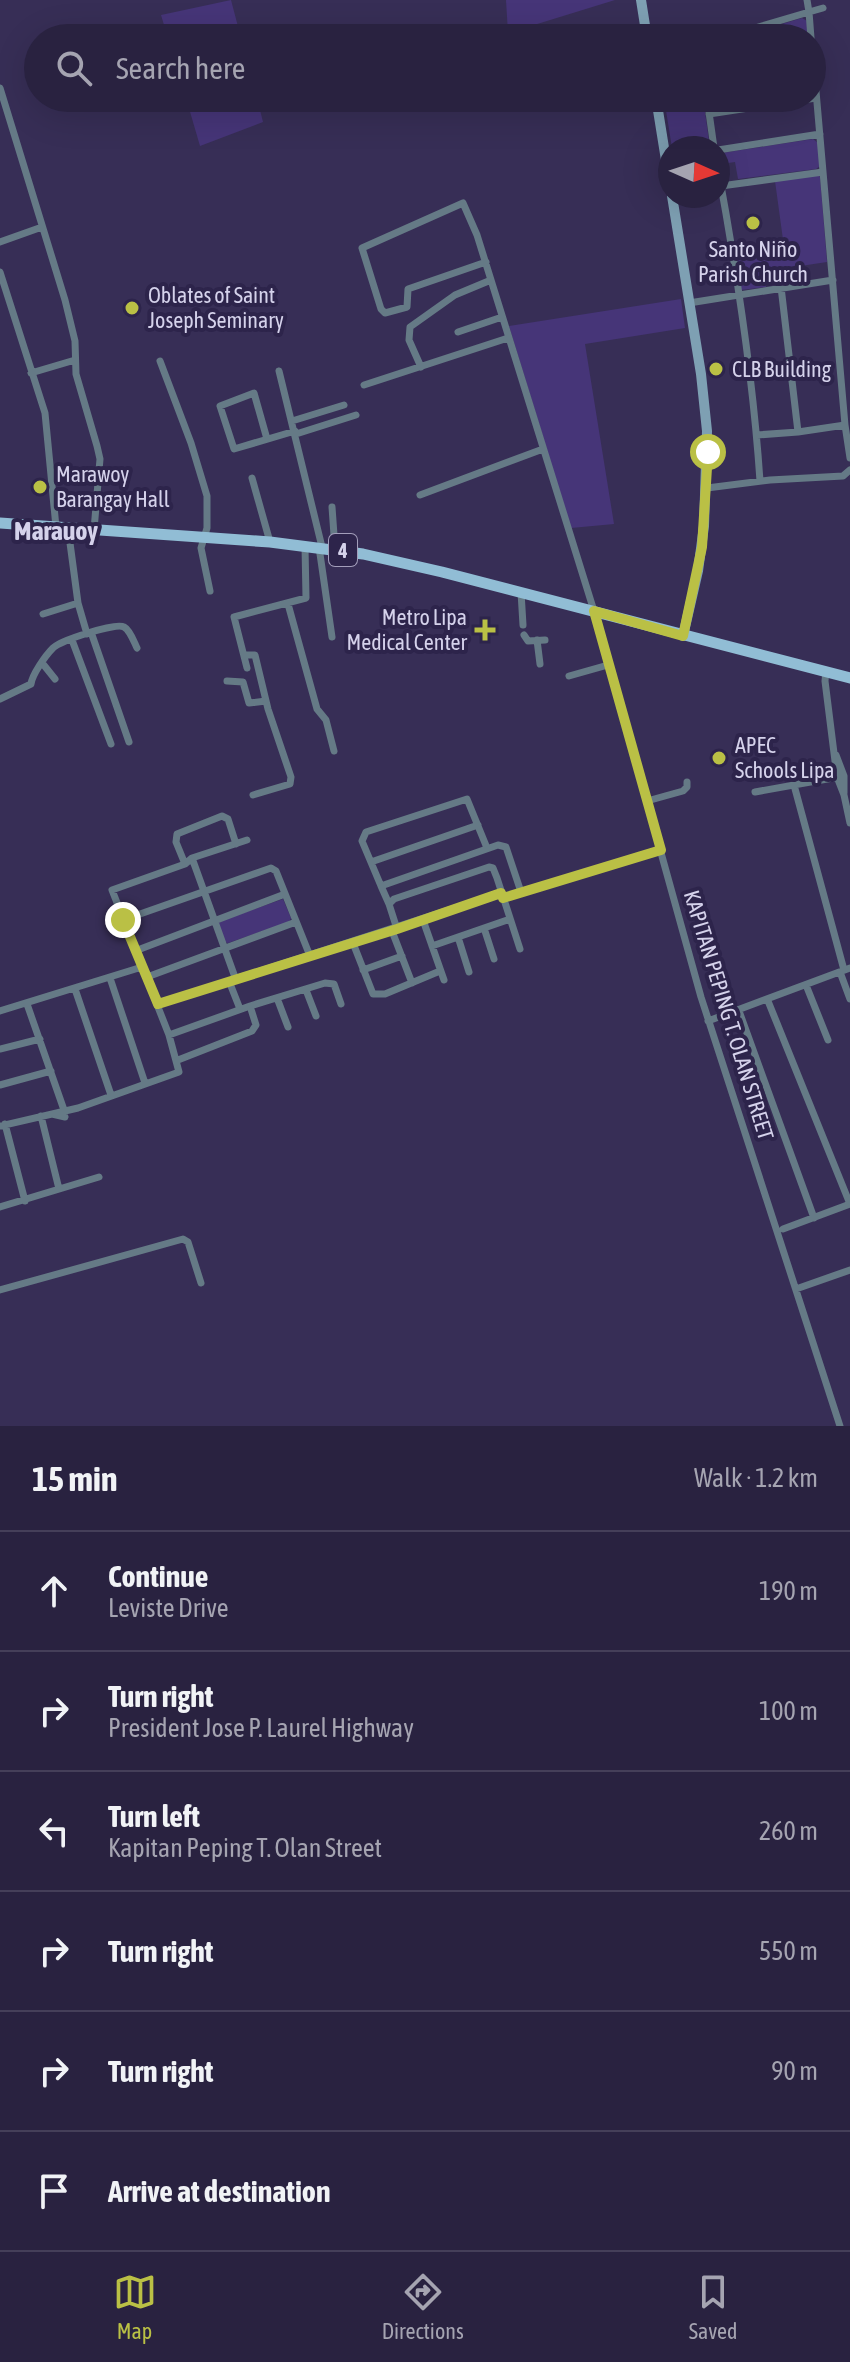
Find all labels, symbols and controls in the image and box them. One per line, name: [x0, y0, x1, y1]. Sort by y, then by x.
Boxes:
search box: [24, 24, 826, 112]
icon: search: [52, 46, 96, 90]
text: Search here: [116, 51, 245, 85]
north arrow: [658, 136, 730, 208]
marker: Santo Niño Parish Church: [744, 214, 762, 232]
place label: Santo Niño Parish Church: [698, 236, 808, 287]
place label: Oblates of Saint Joseph Seminary: [148, 282, 284, 333]
marker: Oblates of Saint Joseph Seminary: [123, 299, 141, 317]
place label: CLB Building: [732, 356, 832, 382]
marker: CLB Building: [707, 360, 725, 378]
route start: [690, 434, 726, 470]
place label: Marawoy Barangay Hall: [56, 461, 170, 512]
marker: Marawoy Barangay Hall: [31, 478, 49, 496]
district label: Marauoy: [14, 516, 98, 546]
road number: 4: [329, 534, 357, 566]
place label: Metro Lipa Medical Center: [347, 604, 467, 655]
marker: Metro Lipa Medical Center: [474, 619, 496, 641]
place label: APEC Schools Lipa: [735, 732, 835, 783]
marker: APEC Schools Lipa: [710, 749, 728, 767]
street label: KAPITAN PEPING T. OLAN STREET: [679, 887, 779, 1143]
route end: [105, 902, 141, 938]
text: 15 min: [32, 1459, 117, 1498]
text: Walk · 1.2 km: [694, 1463, 818, 1493]
text: Continue: [108, 1559, 208, 1593]
icon: ahead: [32, 1569, 76, 1613]
text: 190 m: [759, 1576, 818, 1606]
text: Leviste Drive: [108, 1593, 229, 1623]
text: Turn right: [108, 1679, 214, 1713]
icon: right: [32, 1689, 76, 1733]
text: 100 m: [759, 1696, 818, 1726]
text: President Jose P. Laurel Highway: [108, 1713, 414, 1743]
text: Turn left: [108, 1799, 200, 1833]
icon: left: [32, 1809, 76, 1853]
text: 260 m: [759, 1816, 818, 1846]
text: Kapitan Peping T. Olan Street: [108, 1833, 382, 1863]
icon: right: [32, 1929, 76, 1973]
text: Turn right: [108, 1934, 214, 1968]
text: 550 m: [759, 1936, 818, 1966]
icon: right: [32, 2049, 76, 2093]
text: Turn right: [108, 2054, 214, 2088]
text: 90 m: [771, 2056, 818, 2086]
icon: arrive: [32, 2169, 76, 2213]
text: Arrive at destination: [108, 2174, 330, 2208]
tab: Map: [113, 2270, 157, 2344]
tab: Directions: [382, 2270, 464, 2344]
tab: Saved: [689, 2270, 737, 2344]

